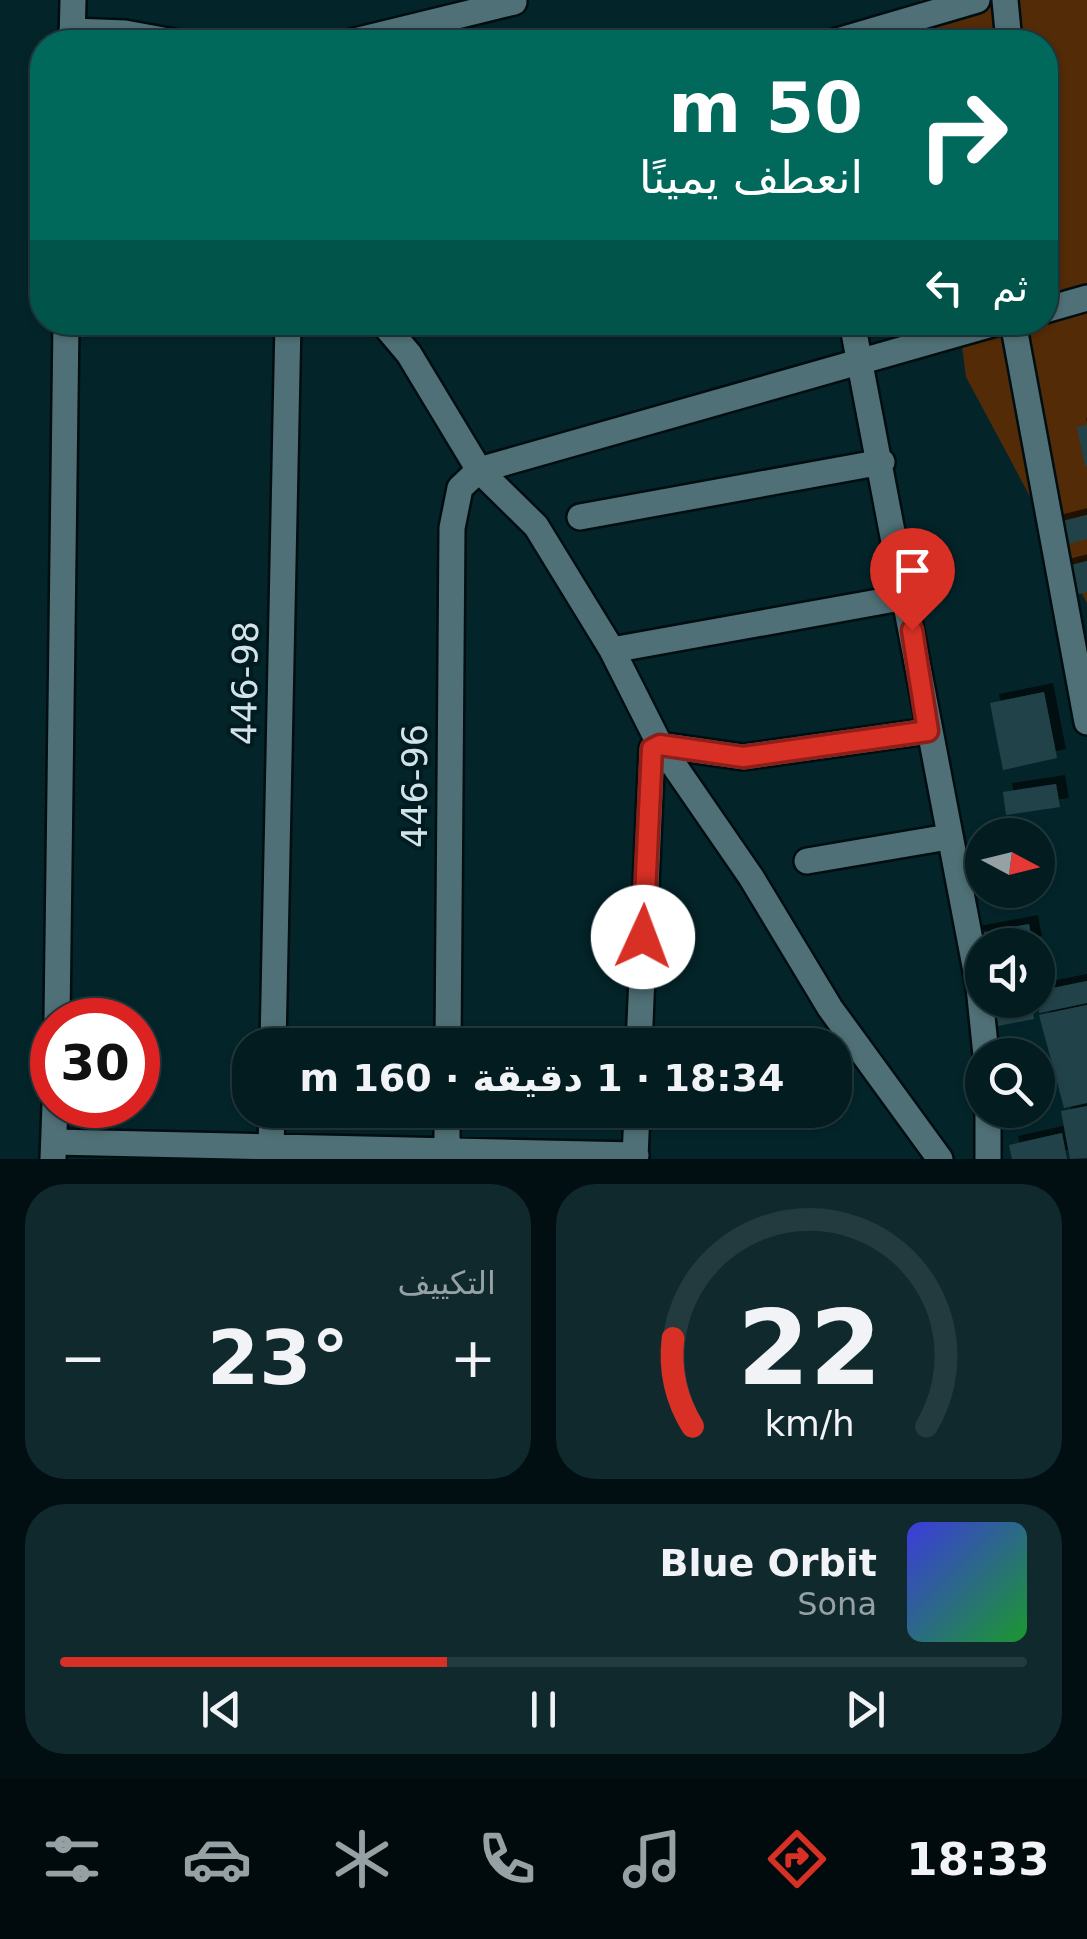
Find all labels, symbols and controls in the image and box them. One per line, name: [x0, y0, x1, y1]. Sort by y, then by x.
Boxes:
text: 50 m: [668, 67, 863, 149]
icon: right: [898, 70, 1028, 200]
text: انعطف يمينًا: [639, 151, 863, 204]
icon: left: [917, 260, 972, 315]
text: ثم: [992, 266, 1028, 310]
pin: [870, 528, 955, 631]
icon: arrive: [885, 543, 940, 598]
street label: 446-98: [224, 621, 266, 745]
street label: 446-96: [395, 724, 435, 848]
north arrow: [965, 818, 1055, 908]
map controls: [965, 818, 1055, 1128]
position arrow: [591, 885, 695, 989]
button: sound: [965, 928, 1055, 1018]
speed limit sign: 30: [30, 998, 160, 1128]
button: search: [965, 1038, 1055, 1128]
text: 18:34 · 1 دقيقة · 160 m: [300, 1056, 784, 1100]
text: التكييف: [398, 1264, 496, 1302]
text: 22: [737, 1287, 881, 1409]
text: 23°: [207, 1314, 349, 1402]
text: −: [60, 1326, 106, 1390]
text: +: [450, 1326, 496, 1390]
text: km/h: [764, 1403, 854, 1444]
text: Blue Orbit: [660, 1541, 877, 1585]
text: Sona: [797, 1585, 877, 1623]
icon: previous: [194, 1682, 249, 1737]
icon: pause: [516, 1682, 571, 1737]
icon: next: [838, 1682, 893, 1737]
icon: filters: [37, 1824, 107, 1894]
icon: car: [182, 1824, 252, 1894]
icon: climate: [327, 1824, 397, 1894]
icon: phone: [472, 1824, 542, 1894]
icon: music: [617, 1824, 687, 1894]
icon: directions: [762, 1824, 832, 1894]
text: 18:33: [906, 1833, 1050, 1886]

